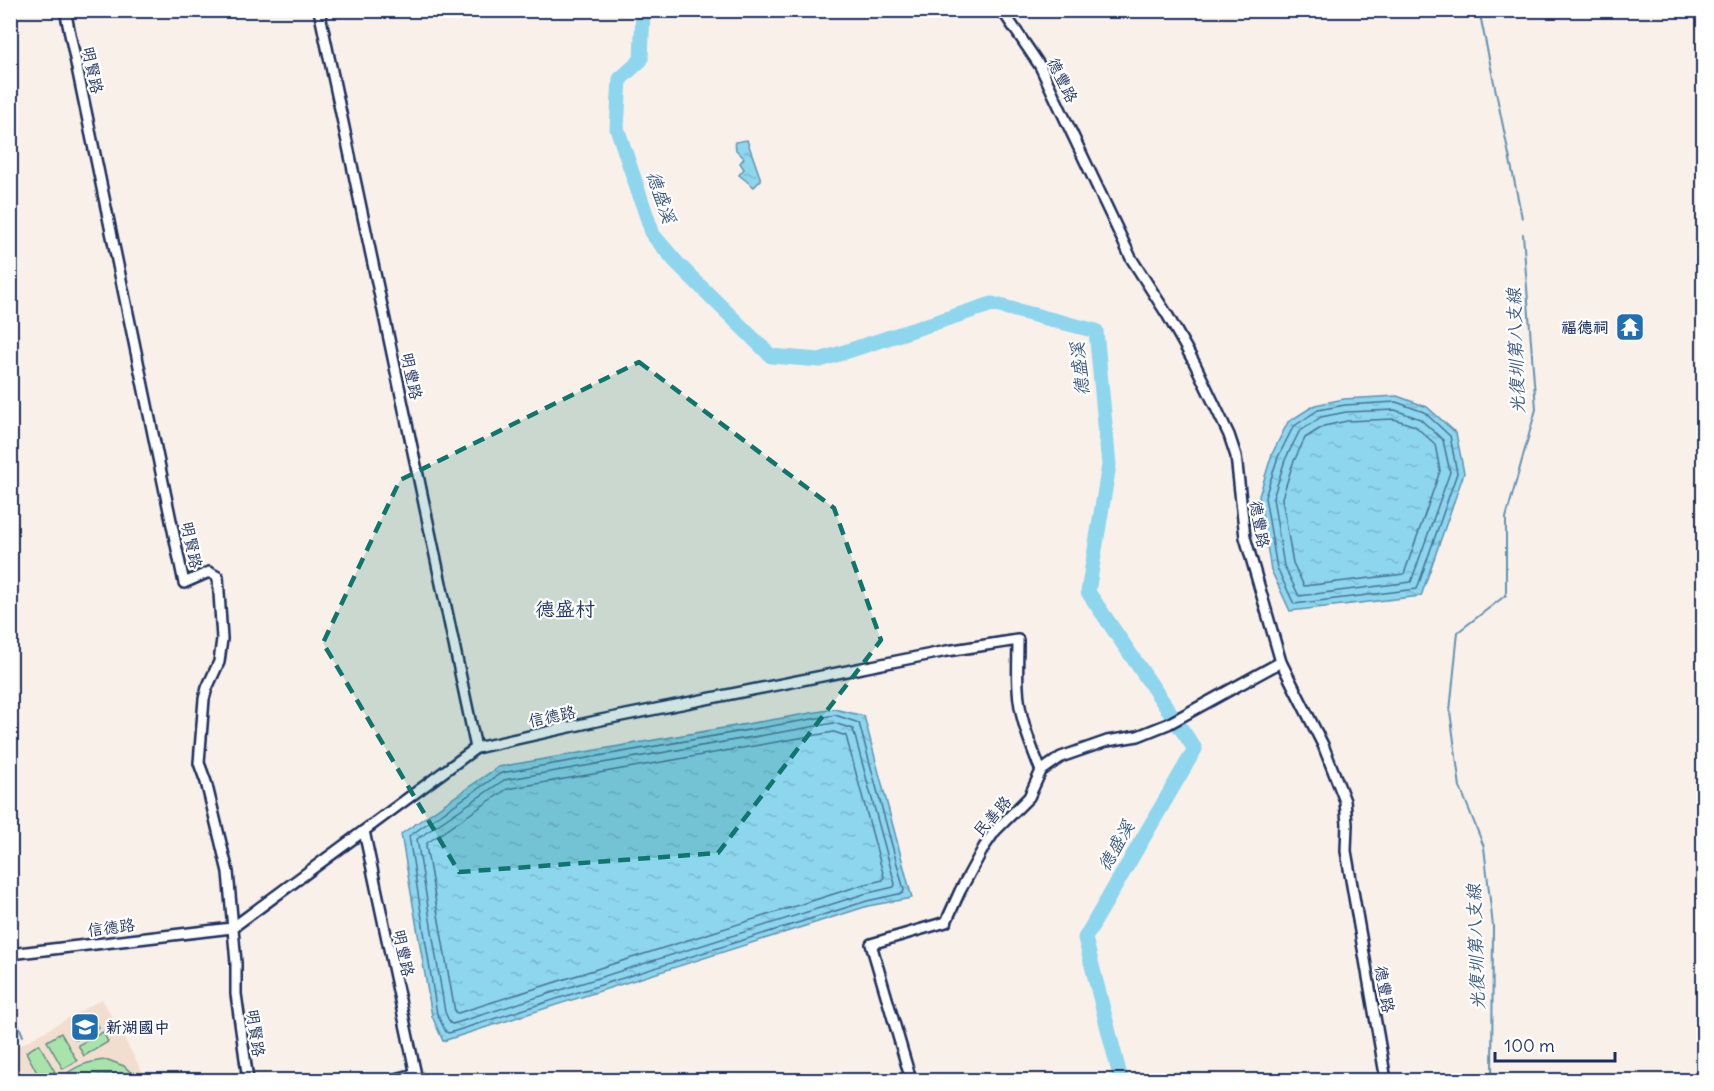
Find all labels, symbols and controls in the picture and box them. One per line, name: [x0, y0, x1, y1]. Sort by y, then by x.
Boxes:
street label: 明賢路: [78, 44, 108, 96]
street label: 德豐路: [1043, 54, 1083, 106]
water label: 德盛溪: [642, 168, 681, 227]
water label: 光復圳第八支線: [1502, 287, 1529, 414]
temple icon: 福德祠: [1614, 311, 1646, 343]
place label: 福德祠: [1561, 317, 1609, 337]
water label: 德盛溪: [1065, 340, 1094, 397]
street label: 明豐路: [397, 350, 427, 402]
street label: 德豐路: [1246, 499, 1274, 549]
street label: 明賢路: [177, 519, 207, 571]
district label: 德盛村: [535, 596, 595, 621]
street label: 信德路: [526, 701, 578, 731]
street label: 民善路: [969, 791, 1015, 841]
water label: 德盛溪: [1092, 816, 1140, 875]
water label: 光復圳第八支線: [1462, 883, 1489, 1010]
street label: 信德路: [86, 914, 136, 940]
street label: 明豐路: [389, 927, 419, 979]
street label: 德豐路: [1371, 964, 1399, 1014]
street label: 明賢路: [243, 1008, 269, 1058]
school or university icon: 新湖國中: [69, 1011, 101, 1043]
place label: 新湖國中: [106, 1017, 170, 1037]
scale bar: [1495, 1025, 1615, 1063]
text: 100 m: [1504, 1034, 1555, 1057]

